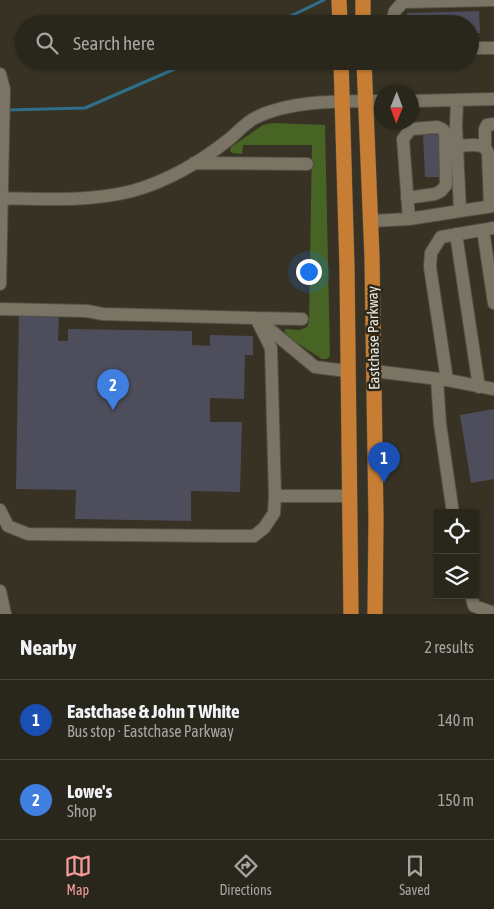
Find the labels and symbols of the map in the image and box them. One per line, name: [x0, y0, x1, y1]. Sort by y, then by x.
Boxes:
north arrow: [374, 85, 419, 130]
your location: [296, 259, 322, 285]
street label: Eastchase Parkway: [364, 286, 382, 390]
pin: 2: [97, 369, 129, 410]
pin: 1: [368, 442, 400, 483]

